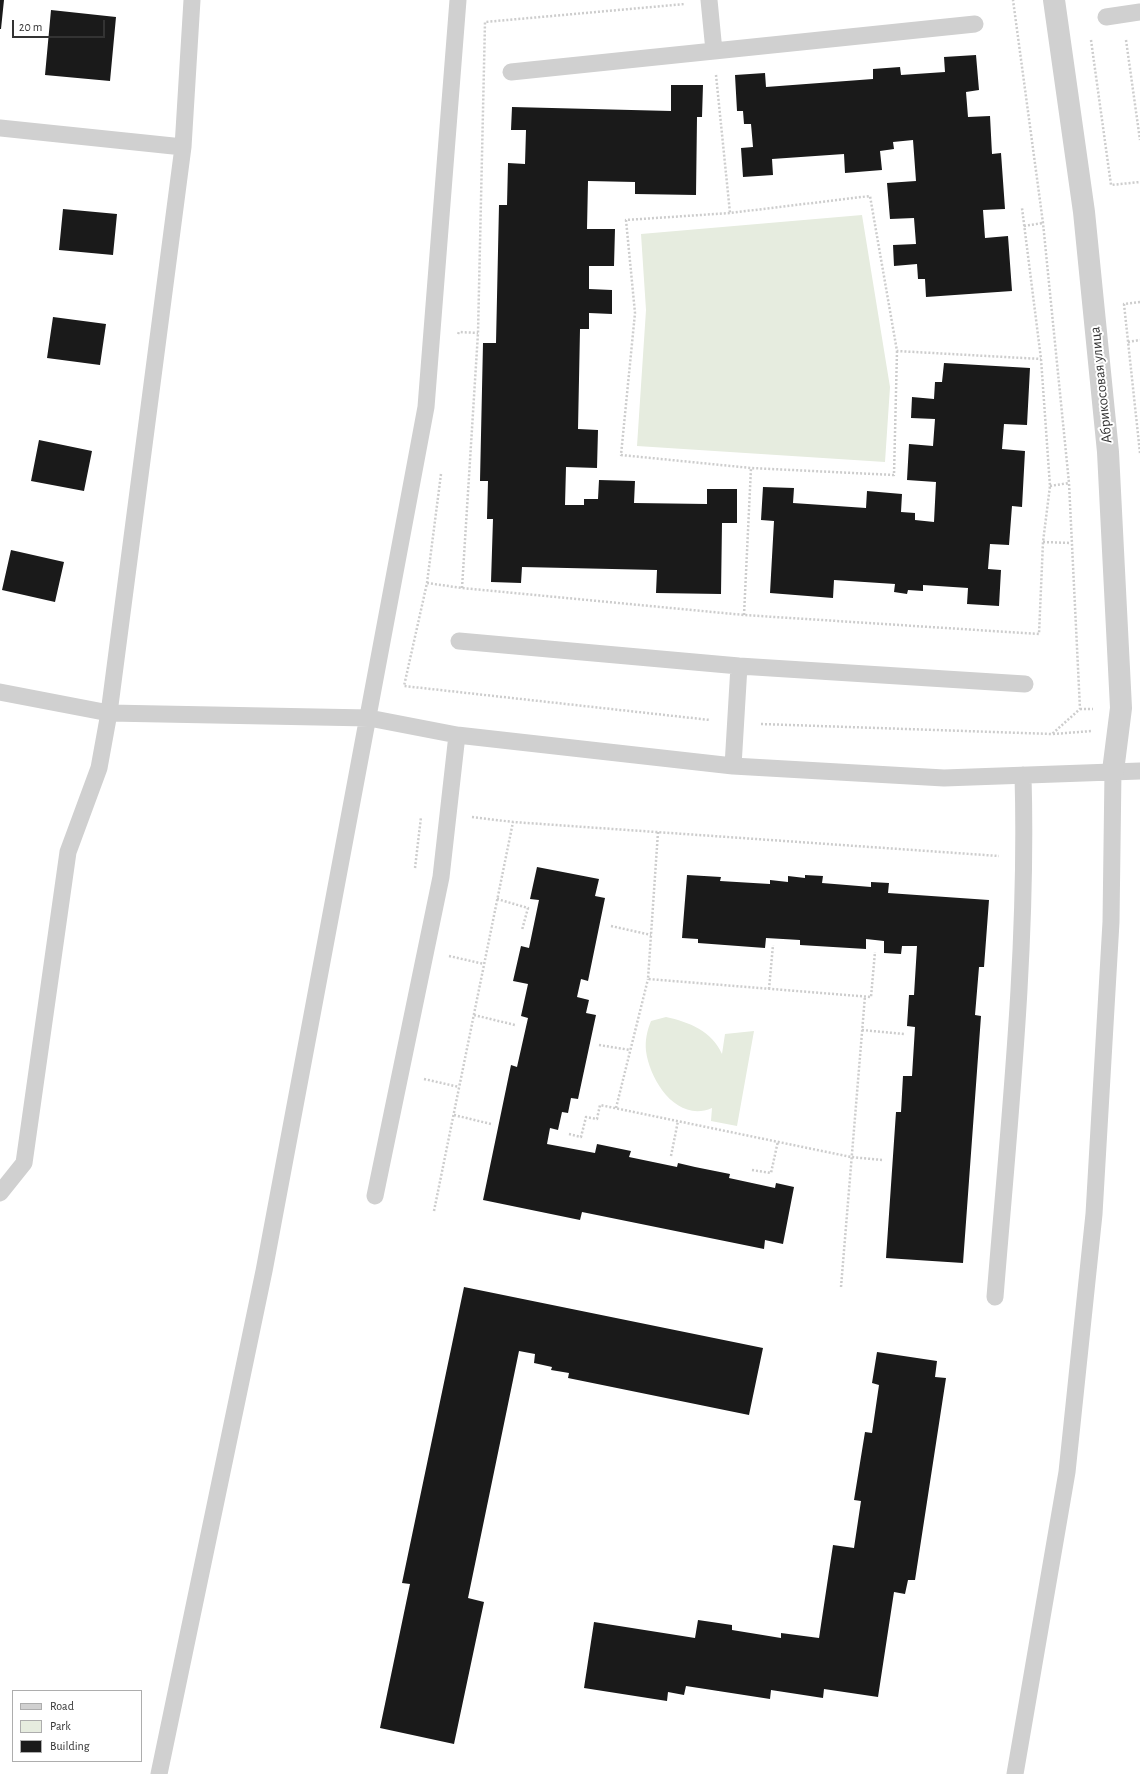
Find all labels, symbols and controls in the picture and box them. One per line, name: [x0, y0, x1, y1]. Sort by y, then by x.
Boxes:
scale bar: [14, 12, 107, 38]
text: 20 m: [19, 21, 42, 33]
street label: Абрикосовая улица: [1086, 326, 1116, 444]
legend: [12, 1690, 142, 1762]
text: Road: [50, 1700, 74, 1712]
text: Park: [50, 1720, 71, 1732]
text: Building: [50, 1740, 90, 1752]

